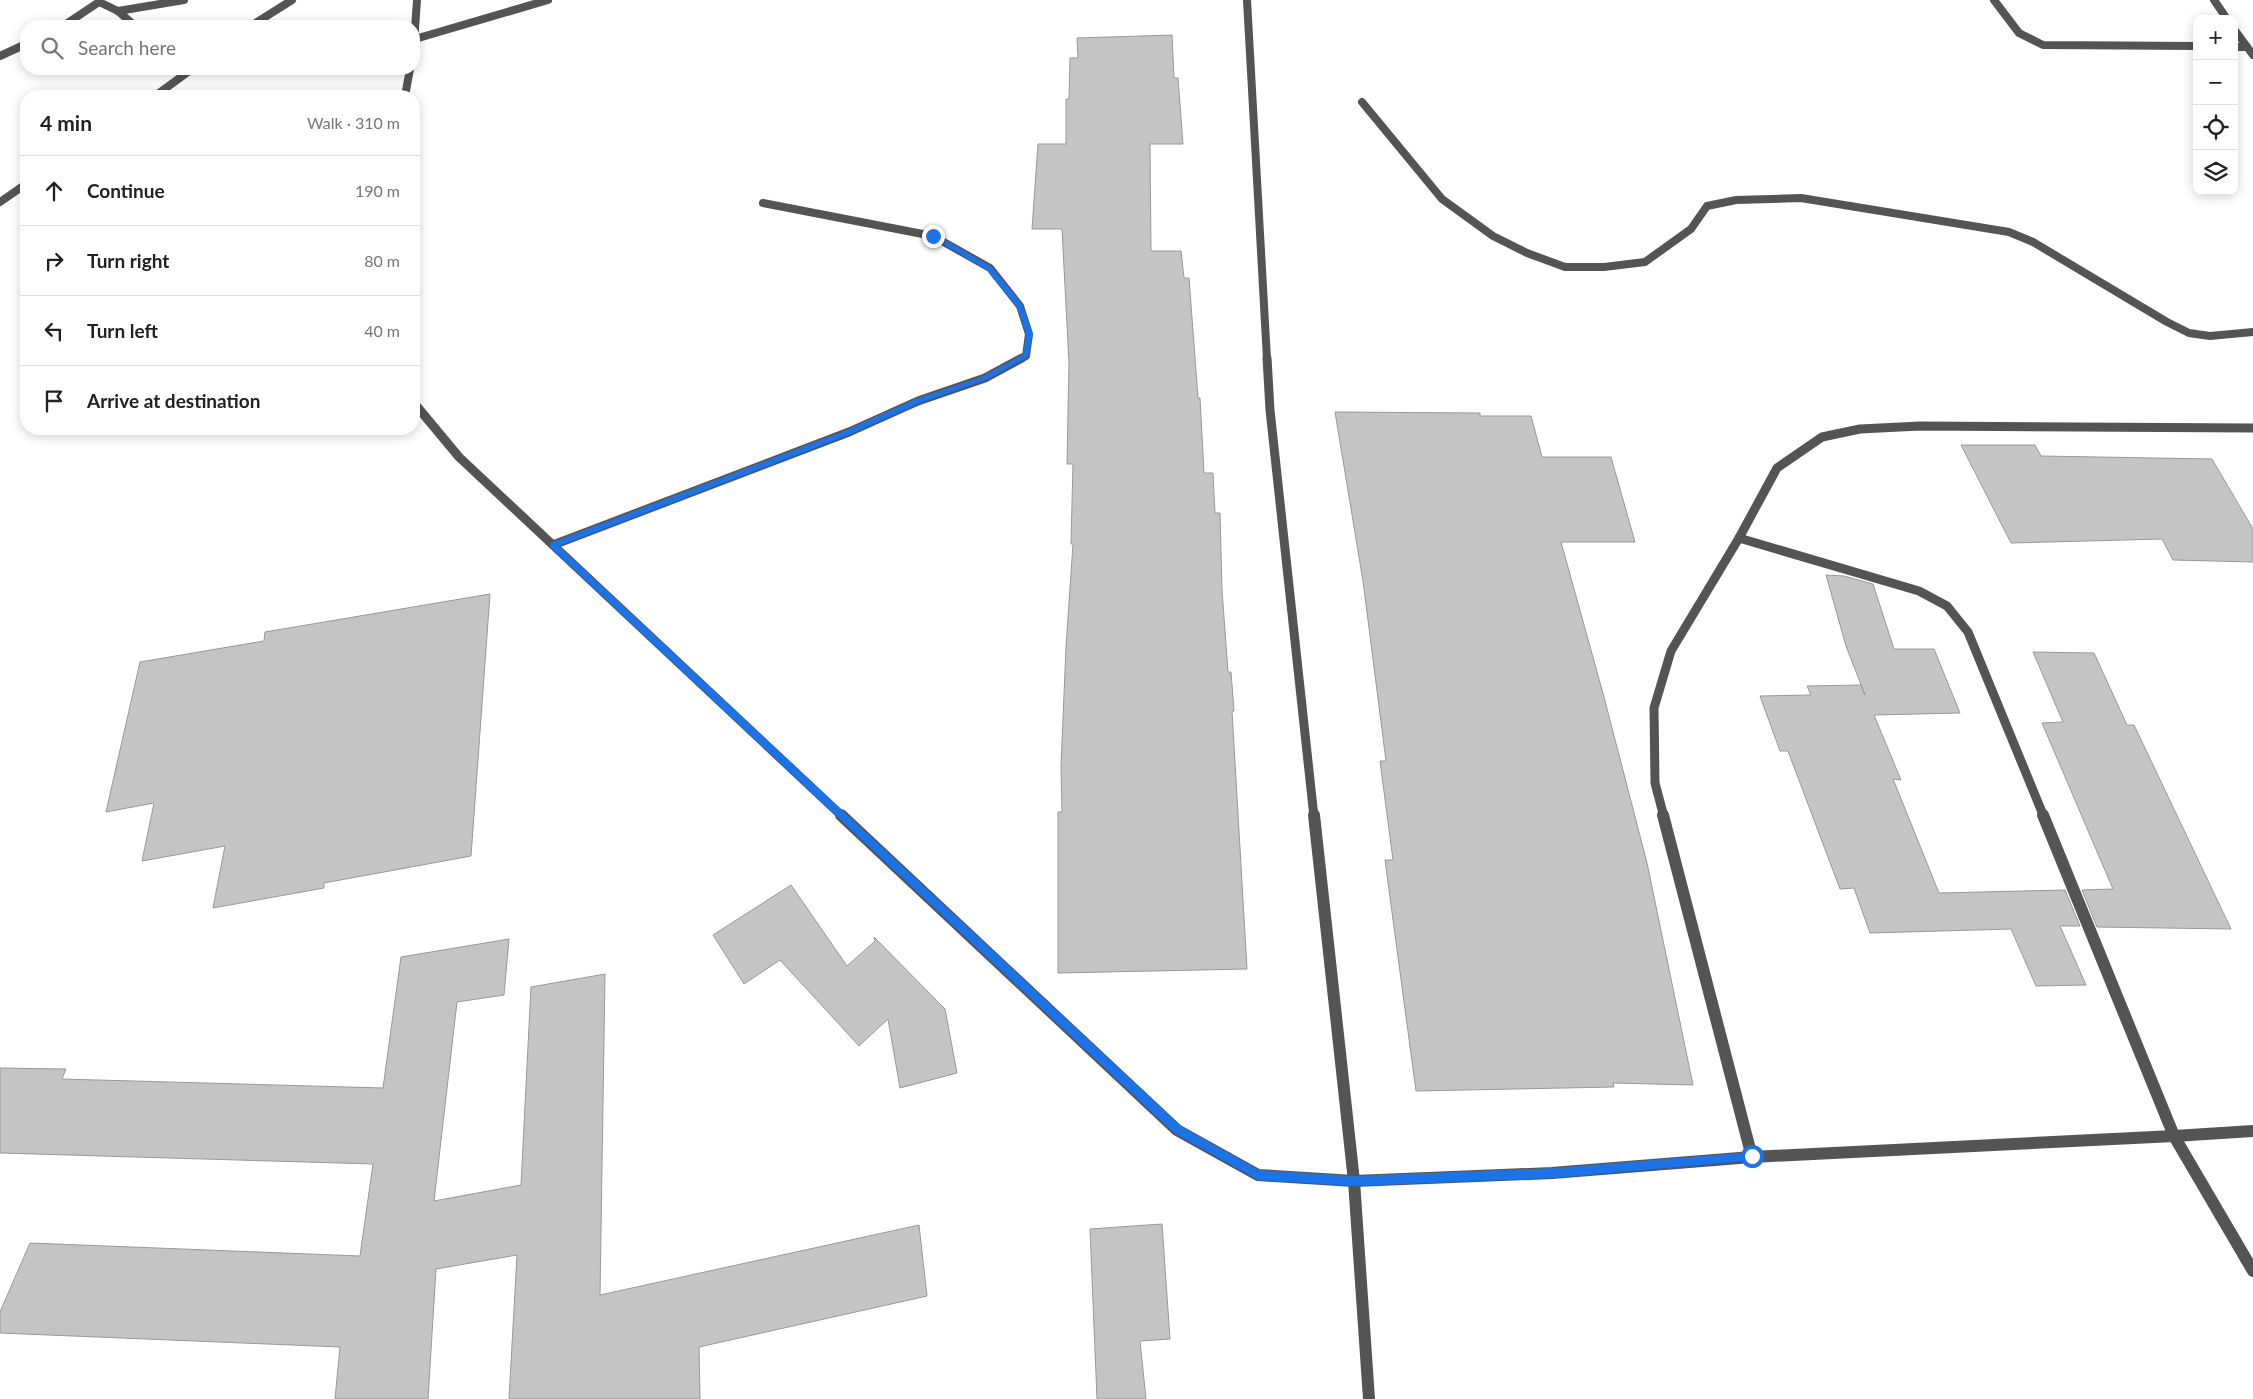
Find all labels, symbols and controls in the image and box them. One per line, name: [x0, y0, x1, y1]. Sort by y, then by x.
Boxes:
map controls: [2193, 15, 2238, 195]
button: +: [2193, 15, 2238, 60]
search box: [20, 20, 420, 75]
icon: search: [38, 34, 66, 62]
text: Search here: [78, 36, 176, 59]
button: −: [2193, 60, 2238, 105]
button: locate: [2193, 105, 2238, 150]
text: 4 min: [40, 110, 92, 135]
text: Walk · 310 m: [307, 113, 400, 132]
button: layers: [2193, 150, 2238, 195]
icon: ahead: [40, 177, 68, 205]
text: Continue: [87, 179, 165, 202]
text: 190 m: [355, 181, 400, 200]
route end: [922, 225, 945, 248]
icon: right: [40, 247, 68, 275]
text: Turn right: [87, 249, 169, 272]
text: 80 m: [364, 251, 400, 270]
icon: left: [40, 317, 68, 345]
text: Turn left: [87, 319, 158, 342]
text: 40 m: [364, 321, 400, 340]
icon: arrive: [40, 387, 68, 415]
text: Arrive at destination: [87, 389, 260, 412]
route start: [1741, 1145, 1764, 1168]

